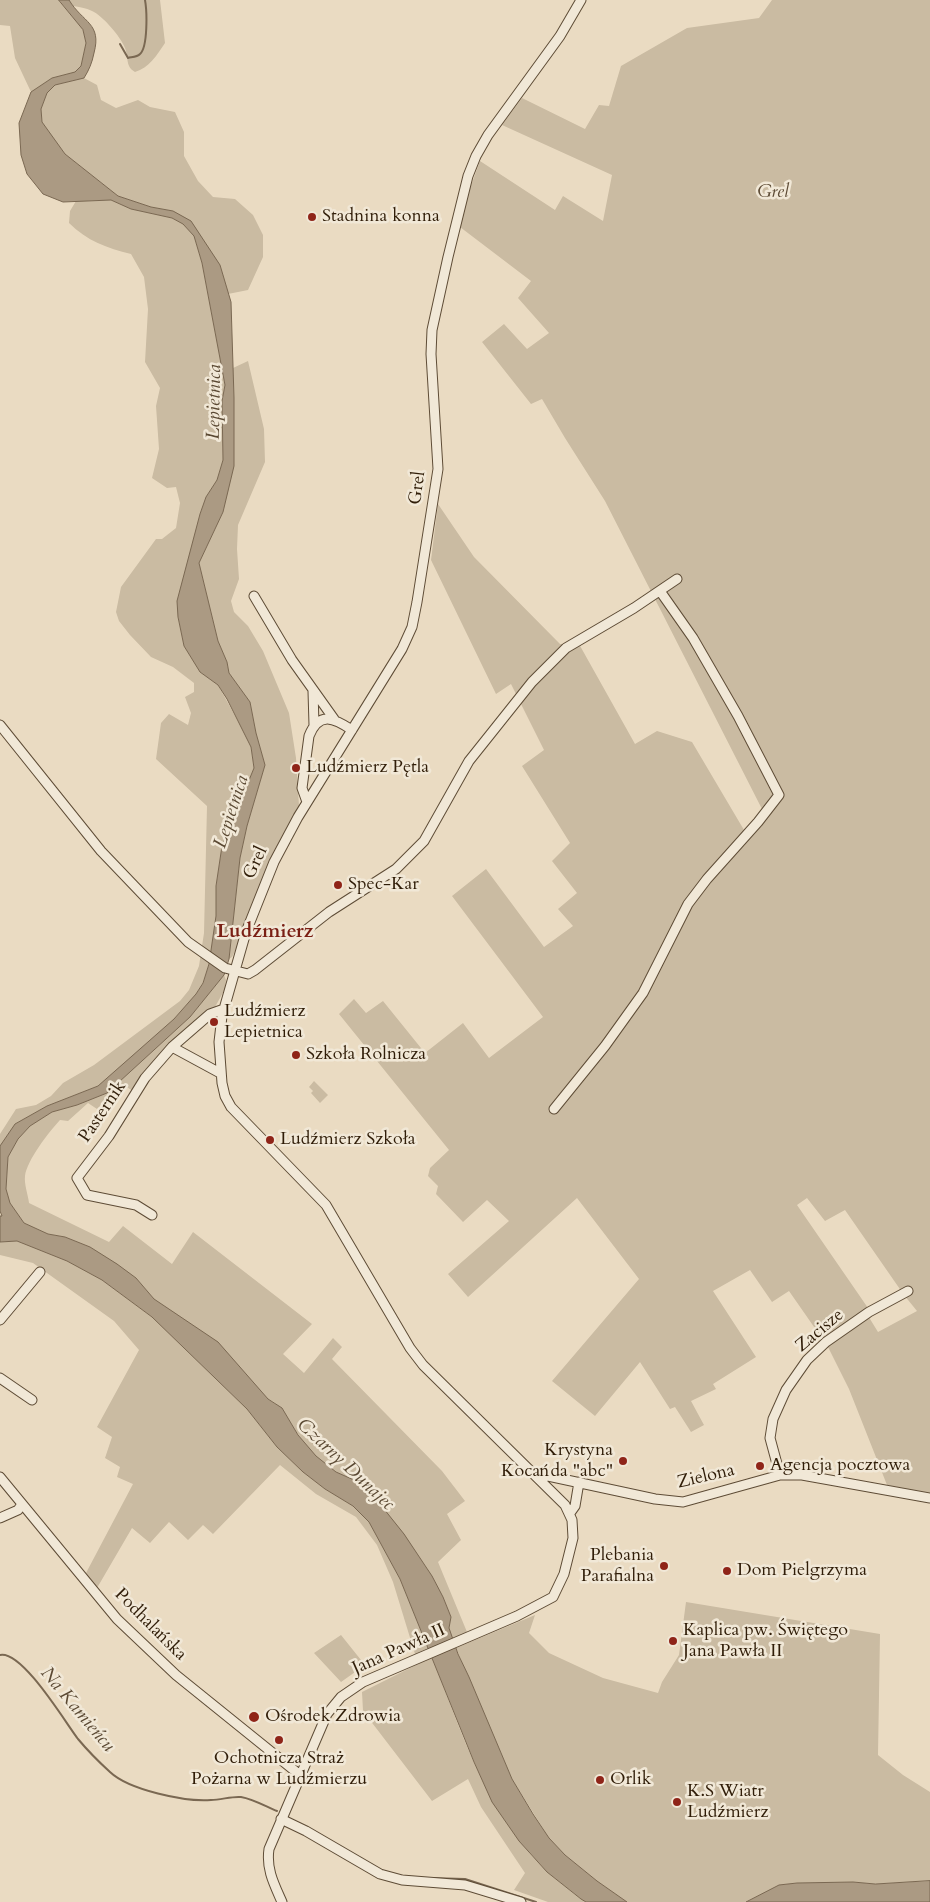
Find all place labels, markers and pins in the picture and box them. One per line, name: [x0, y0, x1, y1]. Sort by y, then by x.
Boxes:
place label: Stadnina konna: [322, 206, 440, 228]
marker: Stadnina konna: [306, 211, 318, 223]
place label: Ludźmierz Pętla: [306, 757, 429, 779]
marker: Ludźmierz Pętla: [290, 762, 302, 774]
place label: Spec-Kar: [348, 874, 419, 896]
marker: Spec-Kar: [332, 879, 344, 891]
place label: Ludźmierz Lepietnica: [224, 1001, 305, 1044]
marker: Ludźmierz Lepietnica: [208, 1016, 220, 1028]
place label: Szkoła Rolnicza: [306, 1044, 426, 1066]
marker: Szkoła Rolnicza: [290, 1049, 302, 1061]
place label: Ludźmierz Szkoła: [280, 1129, 415, 1151]
marker: Ludźmierz Szkoła: [264, 1134, 276, 1146]
place label: Krystyna Kocańda "abc": [501, 1440, 613, 1482]
marker: Krystyna Kocańda "abc": [617, 1455, 629, 1467]
place label: Agencja pocztowa: [770, 1455, 910, 1477]
marker: Agencja pocztowa: [754, 1460, 766, 1472]
place label: Plebania Parafialna: [581, 1545, 654, 1588]
marker: Plebania Parafialna: [658, 1560, 670, 1572]
place label: Dom Pielgrzyma: [737, 1560, 867, 1582]
marker: Dom Pielgrzyma: [721, 1565, 733, 1577]
place label: Kaplica pw. Świętego Jana Pawła II: [683, 1620, 848, 1662]
marker: Kaplica pw. Świętego Jana Pawła II: [667, 1635, 679, 1647]
place label: Ośrodek Zdrowia: [265, 1706, 401, 1728]
marker: Ośrodek Zdrowia: [247, 1710, 261, 1724]
marker: Ochotnicza Straż Pożarna w Ludźmierzu: [273, 1734, 285, 1746]
place label: Ochotnicza Straż Pożarna w Ludźmierzu: [191, 1748, 367, 1790]
place label: Orlik: [610, 1769, 651, 1791]
marker: Orlik: [594, 1774, 606, 1786]
place label: K.S Wiatr Ludźmierz: [687, 1781, 768, 1824]
marker: K.S Wiatr Ludźmierz: [671, 1796, 683, 1808]

